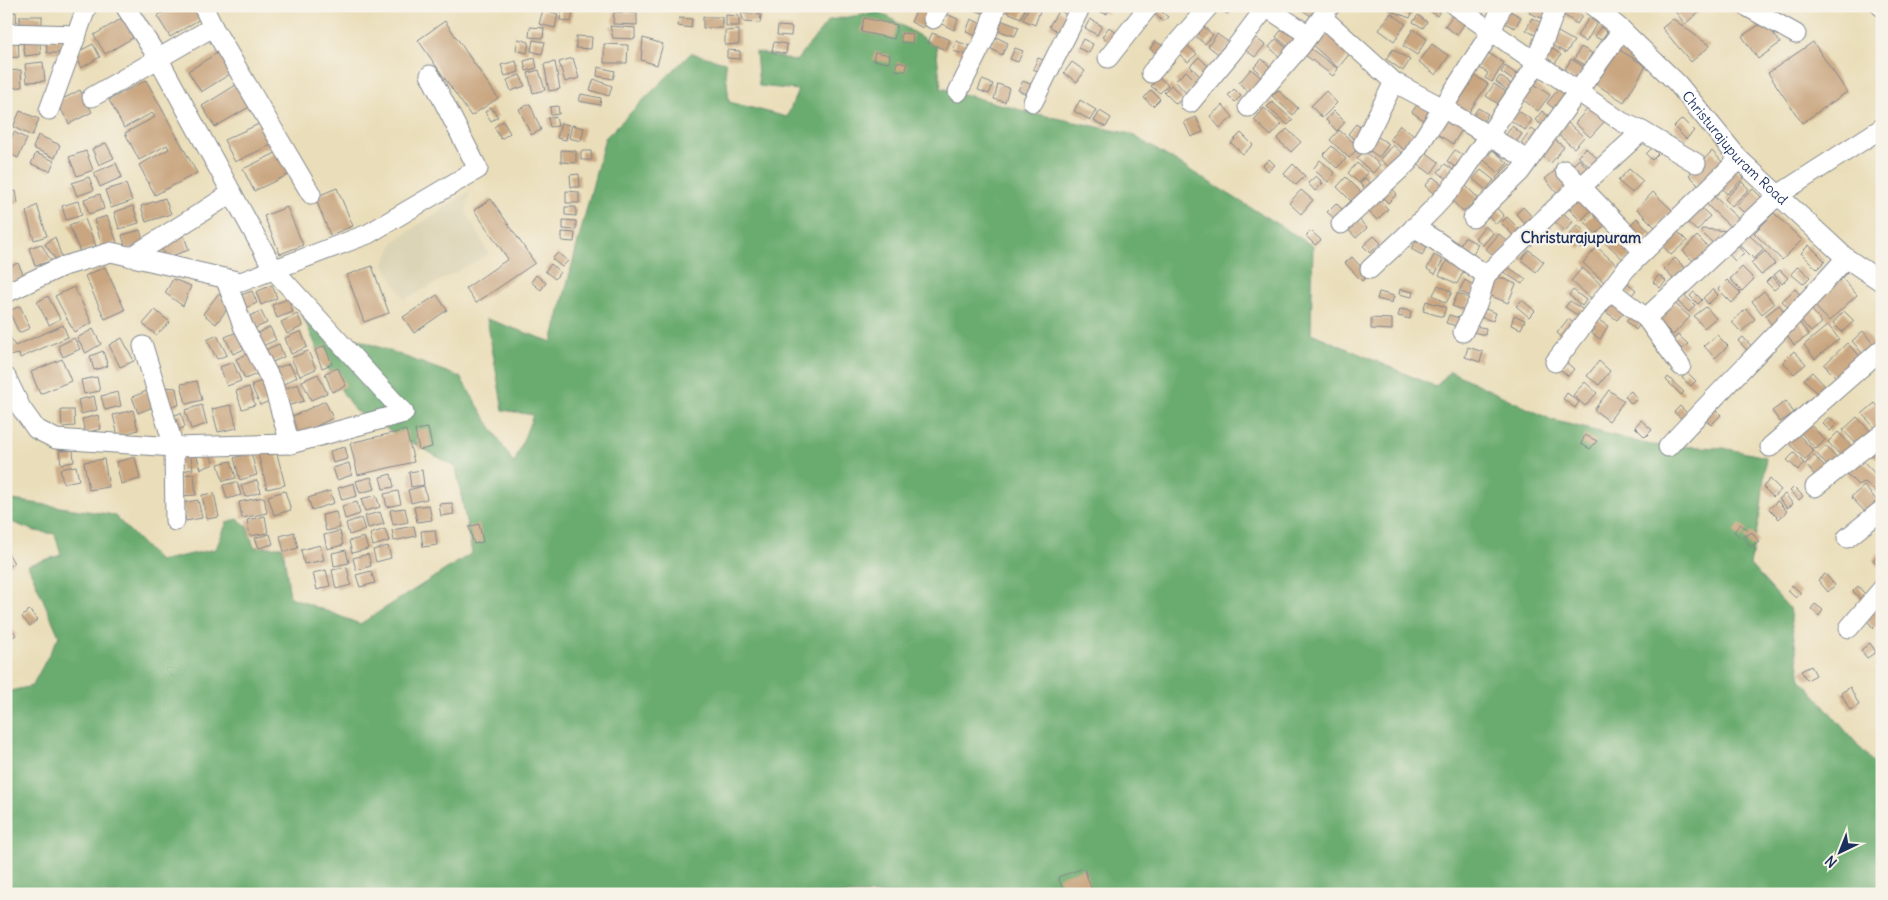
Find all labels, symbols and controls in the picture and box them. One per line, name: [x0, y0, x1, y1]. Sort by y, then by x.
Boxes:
street label: Christurajupuram Road: [1678, 87, 1791, 209]
district label: Christurajupuram: [1521, 228, 1641, 248]
north arrow: [1816, 828, 1866, 878]
text: N: [1821, 852, 1841, 871]

